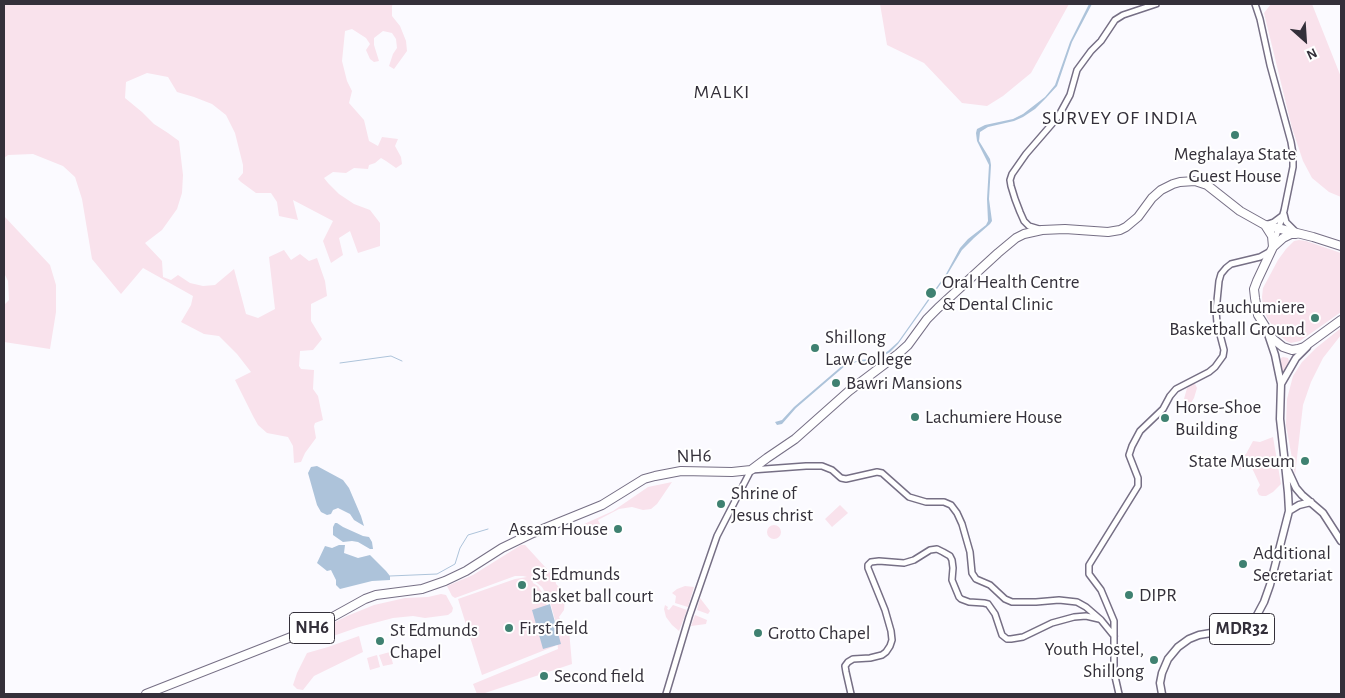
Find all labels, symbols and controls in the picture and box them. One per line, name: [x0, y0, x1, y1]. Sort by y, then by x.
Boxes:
north arrow: [1280, 15, 1330, 65]
text: N: [1304, 45, 1319, 62]
district label: MALKI: [693, 80, 751, 104]
district label: SURVEY OF INDIA: [1040, 106, 1200, 130]
marker: Meghalaya State Guest House: [1229, 129, 1241, 141]
place label: Meghalaya State Guest House: [1174, 143, 1296, 187]
place label: Oral Health Centre & Dental Clinic: [942, 271, 1080, 315]
marker: Oral Health Centre & Dental Clinic: [924, 286, 938, 300]
place label: Lauchumiere Basketball Ground: [1169, 296, 1305, 340]
marker: Lauchumiere Basketball Ground: [1309, 312, 1321, 324]
place label: Shillong Law College: [825, 326, 912, 370]
marker: Shillong Law College: [809, 342, 821, 354]
place label: Bawri Mansions: [846, 372, 962, 394]
marker: Bawri Mansions: [830, 377, 842, 389]
place label: Horse-Shoe Building: [1175, 396, 1261, 440]
place label: Lachumiere House: [925, 406, 1062, 428]
marker: Lachumiere House: [909, 411, 921, 423]
marker: Horse-Shoe Building: [1159, 412, 1171, 424]
street label: NH6: [676, 444, 712, 468]
place label: State Museum: [1189, 450, 1295, 472]
marker: State Museum: [1299, 455, 1311, 467]
place label: Shrine of Jesus christ: [731, 482, 813, 526]
marker: Shrine of Jesus christ: [715, 498, 727, 510]
place label: Assam House: [509, 518, 608, 540]
marker: Assam House: [612, 523, 624, 535]
place label: Additional Secretariat: [1253, 542, 1333, 586]
marker: Additional Secretariat: [1237, 558, 1249, 570]
place label: St Edmunds basket ball court: [532, 563, 653, 607]
marker: St Edmunds basket ball court: [516, 579, 528, 591]
place label: DIPR: [1139, 584, 1177, 606]
marker: DIPR: [1123, 589, 1135, 601]
road number: NH6: [290, 612, 334, 644]
road number: MDR32: [1210, 614, 1274, 644]
place label: First field: [519, 617, 588, 639]
place label: St Edmunds Chapel: [390, 619, 478, 663]
marker: First field: [503, 622, 515, 634]
place label: Grotto Chapel: [768, 622, 870, 644]
marker: Grotto Chapel: [752, 627, 764, 639]
marker: St Edmunds Chapel: [374, 635, 386, 647]
place label: Youth Hostel, Shillong: [1045, 638, 1144, 682]
marker: Youth Hostel, Shillong: [1148, 654, 1160, 666]
place label: Second field: [554, 665, 644, 687]
marker: Second field: [538, 670, 550, 682]

